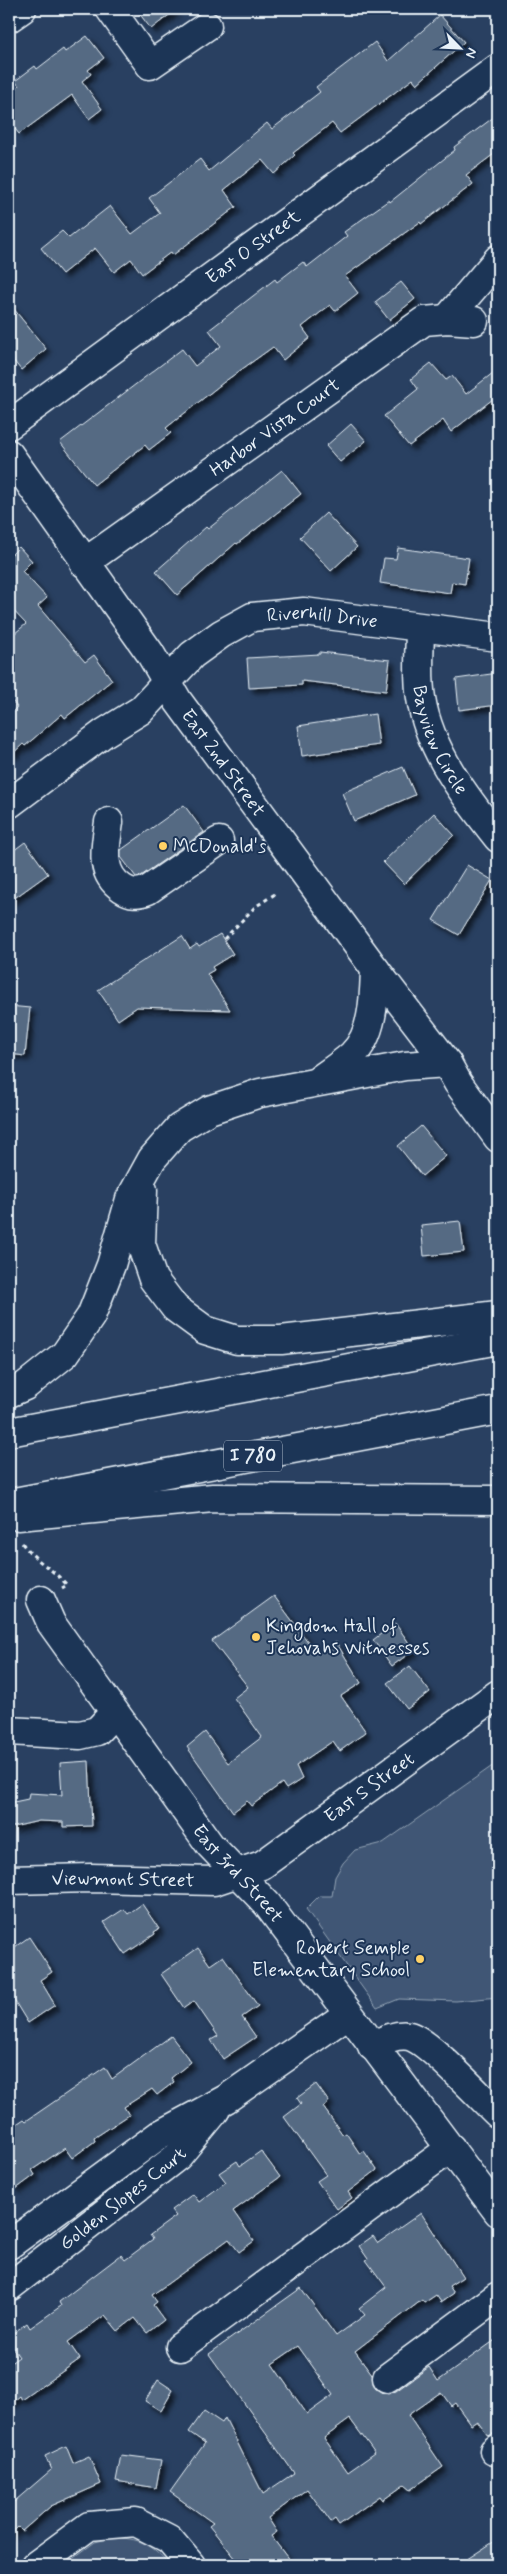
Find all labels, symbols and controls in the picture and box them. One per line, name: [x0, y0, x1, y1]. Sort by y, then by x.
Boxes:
north arrow: [434, 22, 484, 72]
text: N: [461, 45, 481, 61]
street label: East O Street: [201, 204, 305, 290]
street label: Harbor Vista Court: [204, 372, 345, 482]
street label: Riverhill Drive: [266, 599, 379, 634]
street label: Bayview Circle: [407, 684, 474, 800]
street label: East 2nd Street: [175, 704, 271, 822]
place label: McDonald's: [173, 834, 267, 859]
marker: McDonald's: [157, 840, 169, 852]
road number: I 780: [224, 1440, 282, 1472]
place label: Kingdom Hall of Jehovahs Witnesses: [266, 1614, 430, 1661]
marker: Kingdom Hall of Jehovahs Witnesses: [250, 1631, 262, 1643]
street label: East S Street: [319, 1746, 419, 1828]
street label: East 3rd Street: [187, 1819, 289, 1928]
street label: Viewmont Street: [51, 1865, 195, 1893]
place label: Robert Semple Elementary School: [252, 1936, 410, 1983]
marker: Robert Semple Elementary School: [414, 1953, 426, 1965]
street label: Golden Slopes Court: [54, 2142, 192, 2256]

